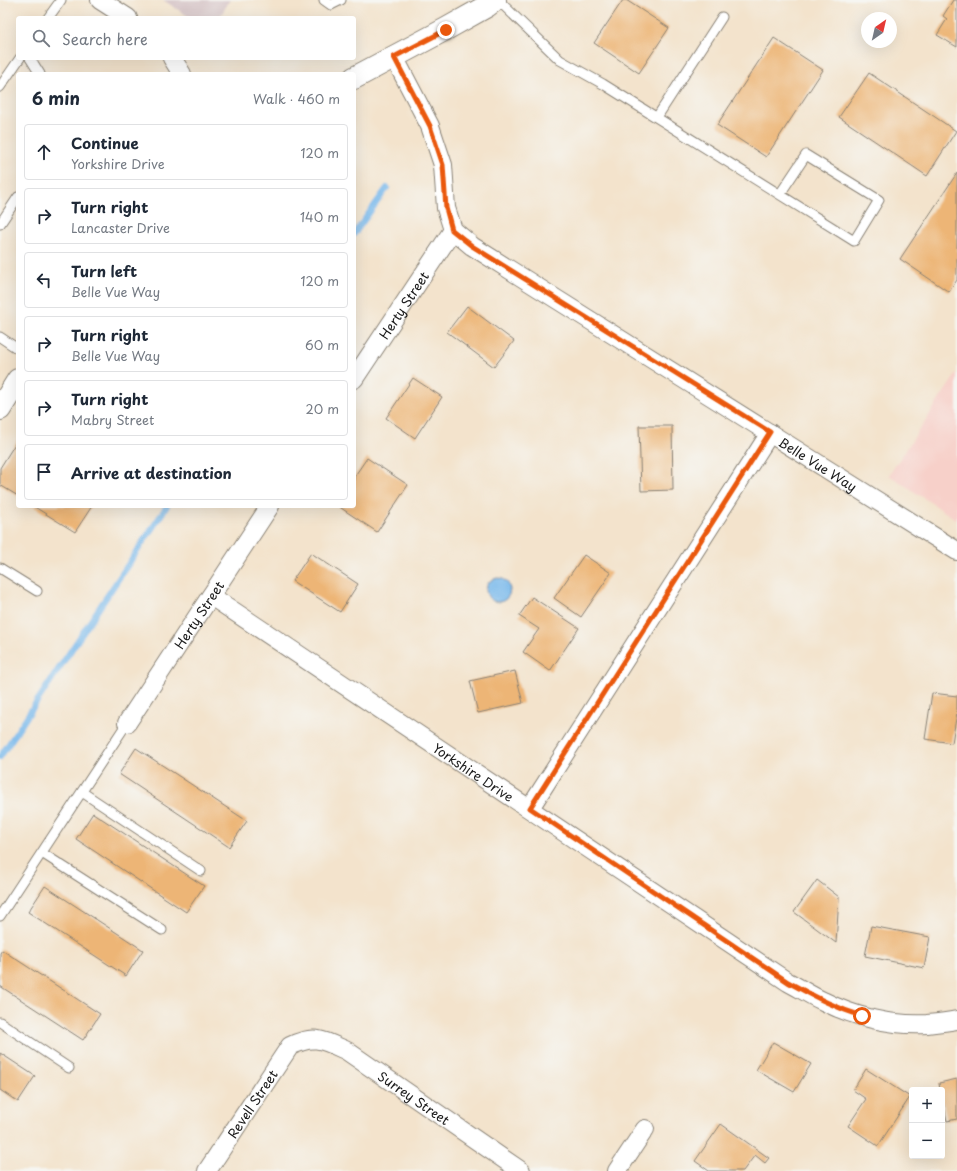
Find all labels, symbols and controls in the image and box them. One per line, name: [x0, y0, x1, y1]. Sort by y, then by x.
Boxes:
north arrow: [861, 12, 897, 48]
search box: [16, 16, 356, 60]
route end: [437, 21, 455, 39]
icon: search: [30, 27, 52, 49]
text: Search here: [62, 27, 148, 50]
text: 6 min: [32, 85, 80, 111]
text: Walk · 460 m: [253, 89, 340, 108]
text: Continue: [71, 131, 139, 154]
icon: ahead: [33, 141, 55, 163]
text: 120 m: [300, 143, 339, 162]
text: Yorkshire Drive: [71, 154, 165, 173]
text: Turn right: [71, 195, 148, 218]
icon: right: [33, 205, 55, 227]
text: 140 m: [300, 207, 339, 226]
text: Lancaster Drive: [71, 218, 170, 237]
text: Turn left: [71, 259, 137, 282]
street label: Herty Street: [374, 267, 433, 343]
icon: left: [33, 269, 55, 291]
text: 120 m: [300, 271, 339, 290]
text: Belle Vue Way: [71, 282, 160, 301]
text: Turn right: [71, 323, 148, 346]
icon: right: [33, 333, 55, 355]
text: 60 m: [305, 335, 339, 354]
text: Belle Vue Way: [71, 346, 160, 365]
text: Turn right: [71, 387, 148, 410]
icon: right: [33, 397, 55, 419]
text: 20 m: [305, 399, 339, 418]
text: Mabry Street: [71, 410, 154, 429]
street label: Belle Vue Way: [775, 432, 861, 496]
icon: arrive: [33, 461, 55, 483]
text: Arrive at destination: [71, 461, 232, 484]
street label: Herty Street: [169, 577, 228, 652]
street label: Yorkshire Drive: [429, 738, 518, 806]
route start: [853, 1007, 871, 1025]
street label: Revell Street: [222, 1066, 281, 1141]
street label: Surrey Street: [375, 1066, 454, 1129]
map controls: [909, 1087, 945, 1159]
button: +: [909, 1087, 945, 1123]
button: −: [909, 1123, 945, 1159]

